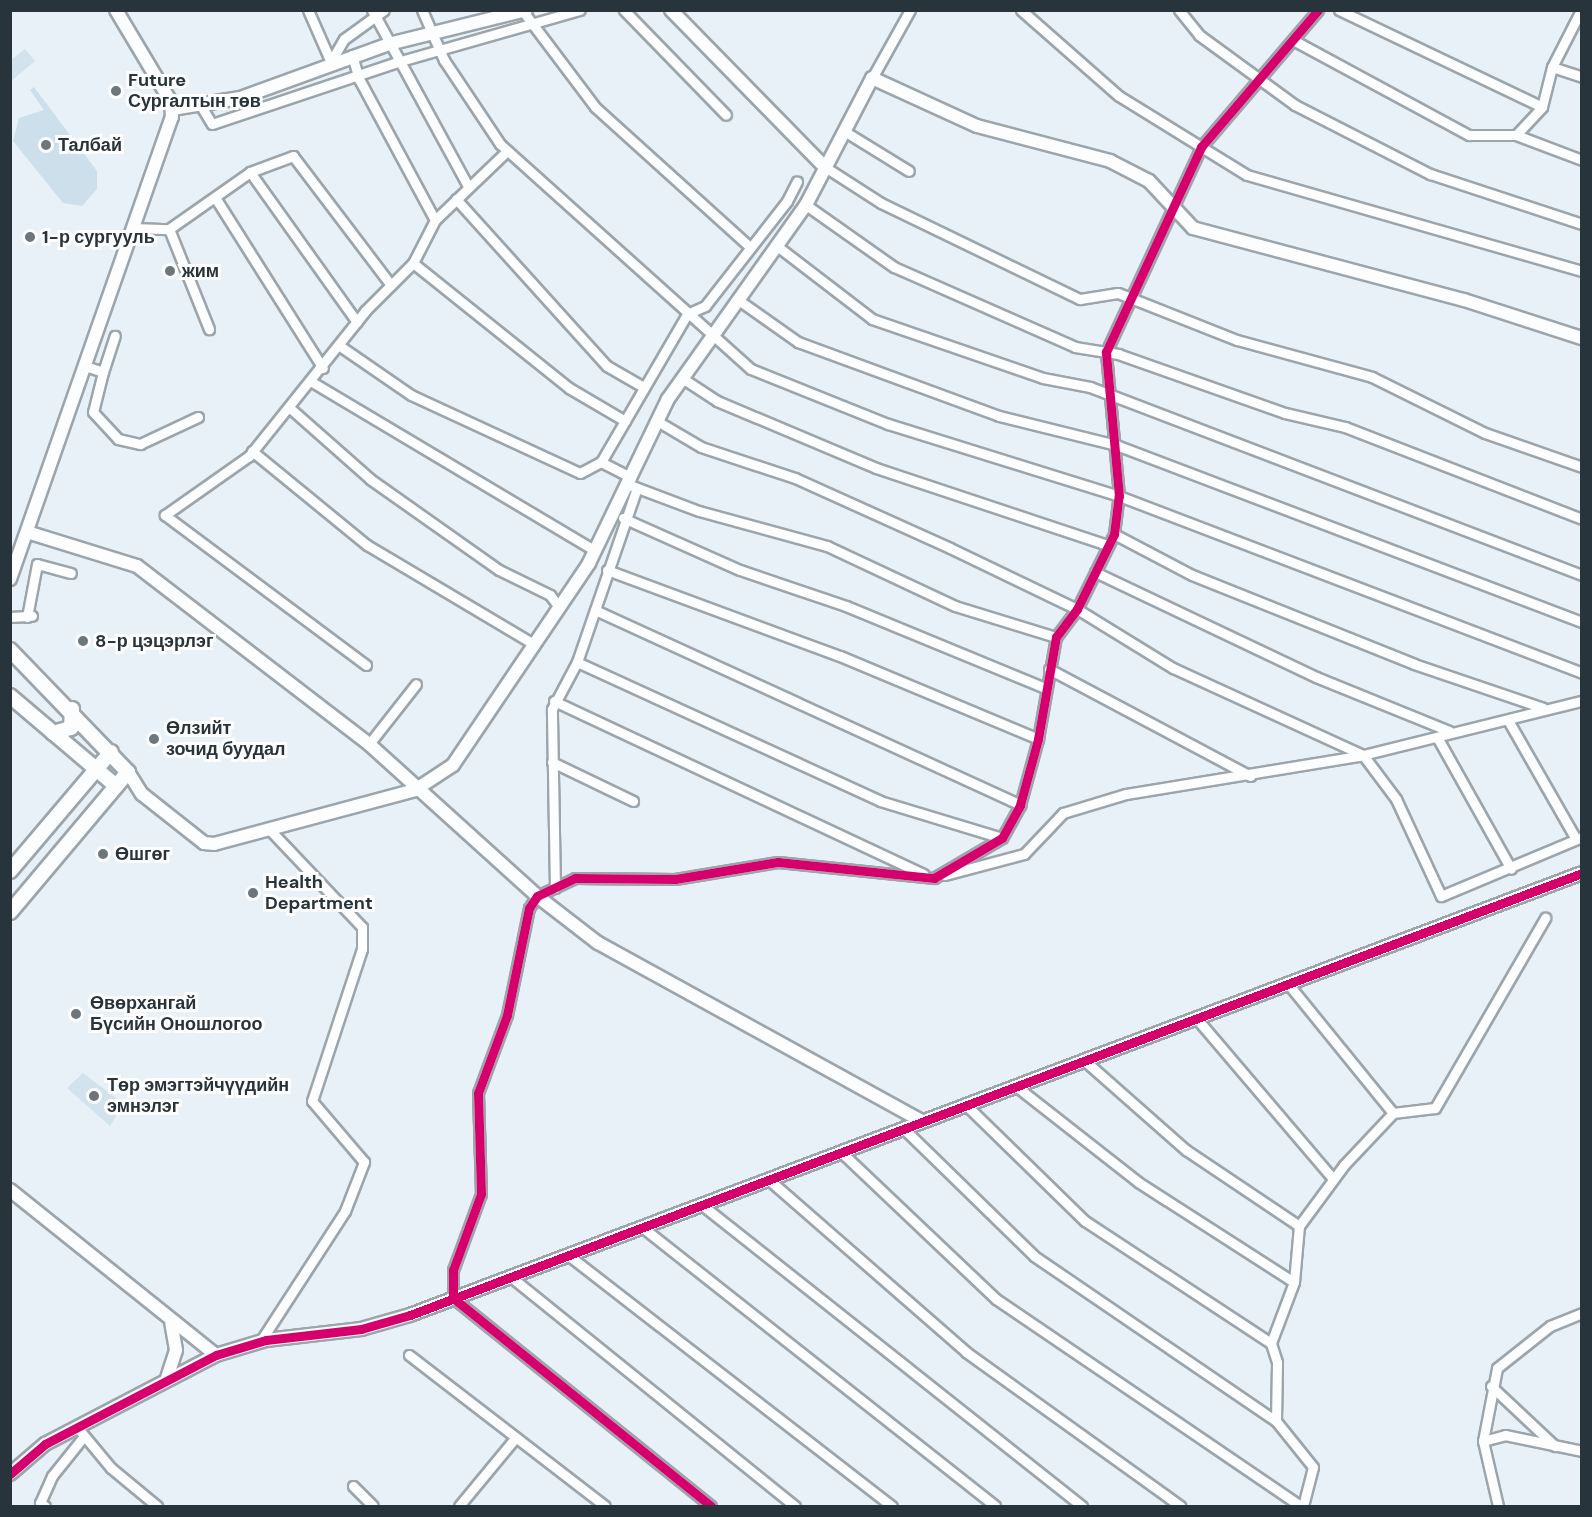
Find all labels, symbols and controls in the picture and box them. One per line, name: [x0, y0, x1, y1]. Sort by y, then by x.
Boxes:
place label: Future Сургалтын төв: [128, 70, 261, 112]
marker: Future Сургалтын төв: [109, 84, 123, 98]
place label: Талбай: [58, 134, 122, 156]
marker: Талбай: [39, 138, 53, 152]
place label: 1-р сургууль: [42, 226, 155, 248]
marker: 1-р сургууль: [23, 230, 37, 244]
place label: жим: [182, 260, 219, 282]
marker: жим: [163, 264, 177, 278]
place label: 8-р цэцэрлэг: [95, 630, 213, 652]
marker: 8-р цэцэрлэг: [76, 634, 90, 648]
place label: Өлзийт зочид буудал: [166, 718, 286, 760]
marker: Өлзийт зочид буудал: [147, 732, 161, 746]
place label: Өшгөг: [115, 843, 170, 865]
marker: Өшгөг: [96, 847, 110, 861]
place label: Health Department: [265, 872, 373, 914]
marker: Health Department: [246, 886, 260, 900]
place label: Өвөрхангай Бүсийн Оношлогоо: [90, 993, 263, 1036]
marker: Өвөрхангай Бүсийн Оношлогоо: [67, 1005, 85, 1023]
place label: Төр эмэгтэйчүүдийн эмнэлэг: [107, 1075, 289, 1118]
marker: Төр эмэгтэйчүүдийн эмнэлэг: [85, 1087, 103, 1105]

